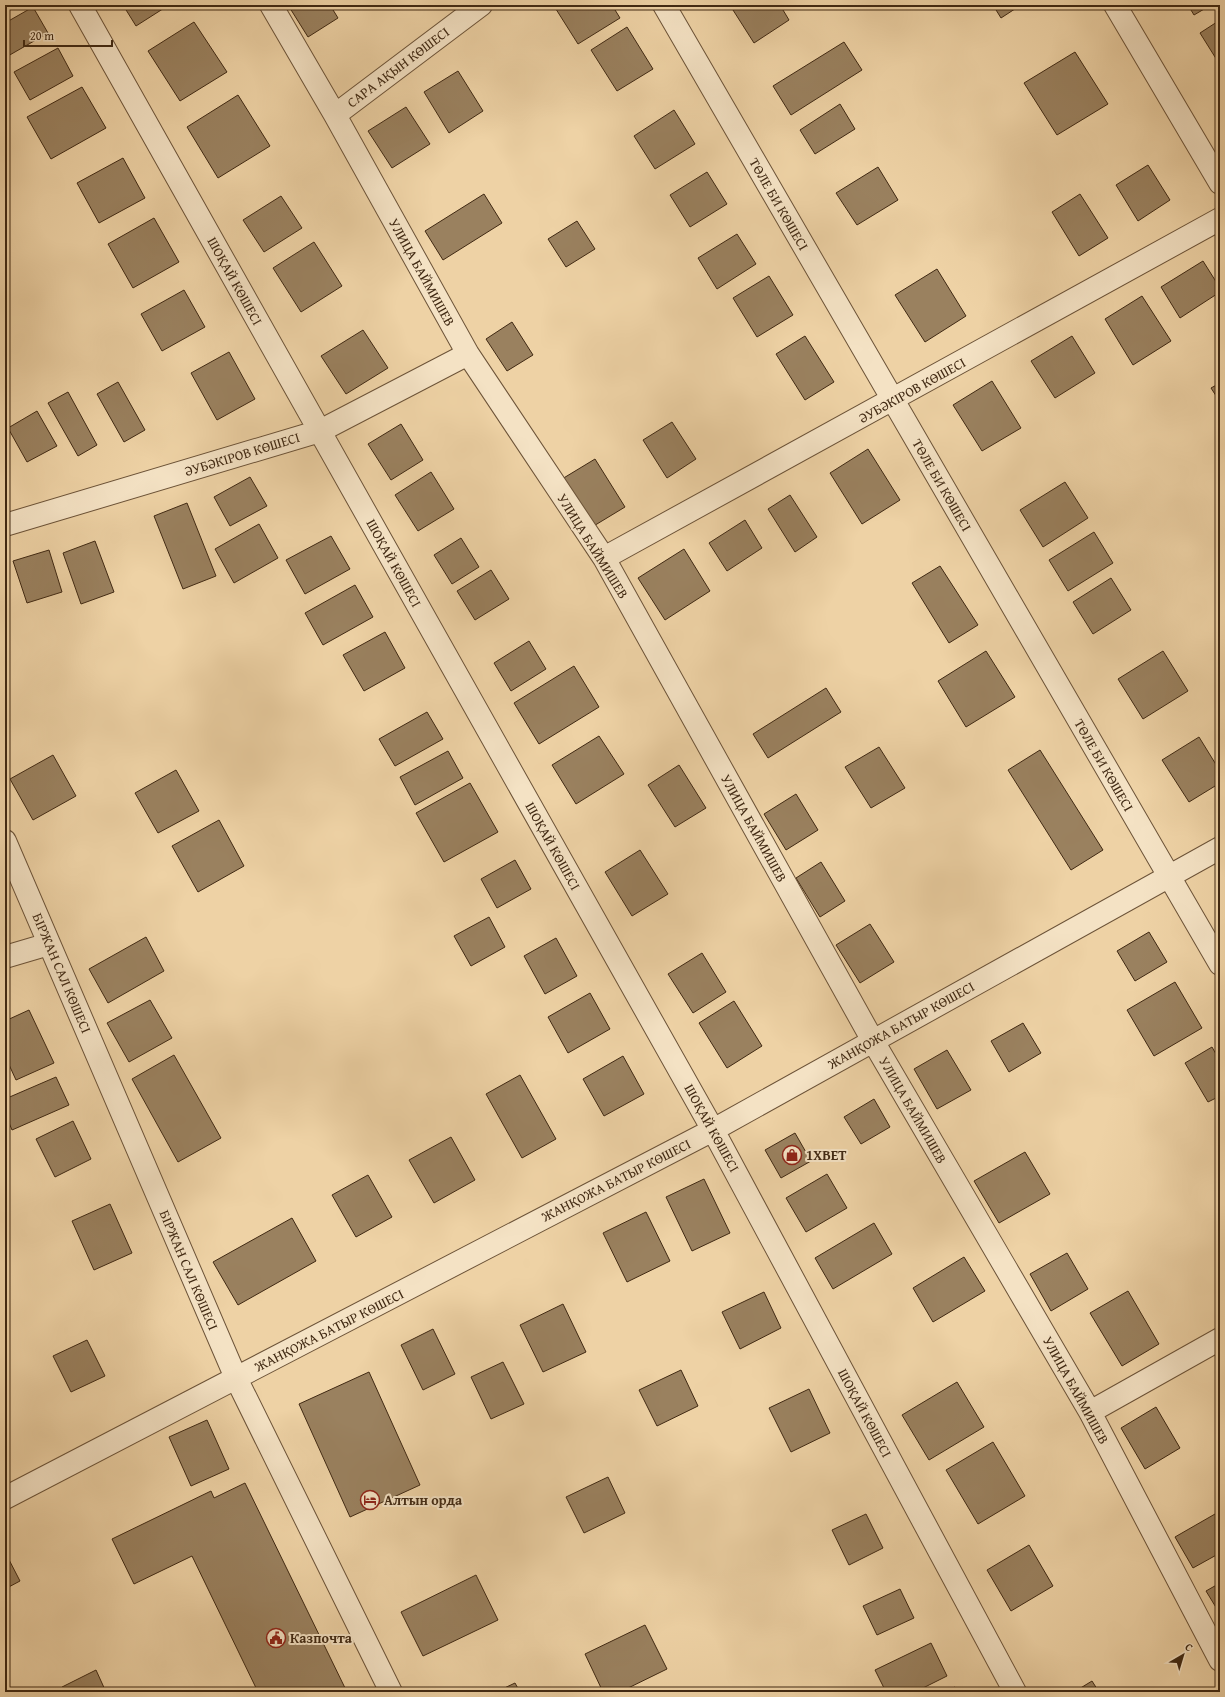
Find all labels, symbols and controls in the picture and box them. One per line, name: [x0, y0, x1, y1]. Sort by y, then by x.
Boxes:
scale bar: [24, 22, 112, 48]
street label: САРА АҚЫН КӨШЕСІ: [343, 22, 453, 112]
text: 20 m: [30, 27, 54, 44]
street label: ТӨЛЕ БИ КӨШЕСІ: [744, 154, 814, 254]
street label: УЛИЦА БАЙМИШЕВ: [384, 214, 460, 330]
street label: ШОҚАЙ КӨШЕСІ: [203, 233, 267, 329]
street label: ӘУБӘКІРОВ КӨШЕСІ: [855, 352, 969, 428]
street label: ӘУБӘКІРОВ КӨШЕСІ: [182, 427, 302, 481]
street label: ТӨЛЕ БИ КӨШЕСІ: [907, 435, 977, 535]
street label: УЛИЦА БАЙМИШЕВ: [553, 490, 633, 602]
street label: ШОҚАЙ КӨШЕСІ: [362, 515, 426, 611]
street label: ТӨЛЕ БИ КӨШЕСІ: [1069, 715, 1139, 815]
street label: УЛИЦА БАЙМИШЕВ: [716, 770, 792, 886]
street label: ШОҚАЙ КӨШЕСІ: [521, 798, 585, 894]
street label: БІРЖАН САЛ КӨШЕСІ: [28, 910, 96, 1036]
street label: ЖАНҚОЖА БАТЫР КӨШЕСІ: [823, 976, 978, 1074]
street label: УЛИЦА БАЙМИШЕВ: [874, 1053, 952, 1167]
street label: ШОҚАЙ КӨШЕСІ: [680, 1080, 744, 1176]
street label: ЖАНҚОЖА БАТЫР КӨШЕСІ: [537, 1134, 694, 1227]
shop icon: 1XBET: [781, 1144, 803, 1166]
place label: 1XBET: [806, 1145, 847, 1165]
street label: БІРЖАН САЛ КӨШЕСІ: [155, 1207, 223, 1333]
street label: ЖАНҚОЖА БАТЫР КӨШЕСІ: [250, 1284, 407, 1377]
street label: УЛИЦА БАЙМИШЕВ: [1038, 1332, 1114, 1448]
street label: ШОҚАЙ КӨШЕСІ: [833, 1365, 897, 1461]
hotel icon: Алтын орда: [359, 1489, 381, 1511]
place label: Алтын орда: [384, 1490, 463, 1510]
public building icon: Казпочта: [265, 1627, 287, 1649]
place label: Казпочта: [290, 1628, 353, 1648]
north arrow: [1163, 1635, 1203, 1675]
text: С: [1182, 1639, 1197, 1655]

